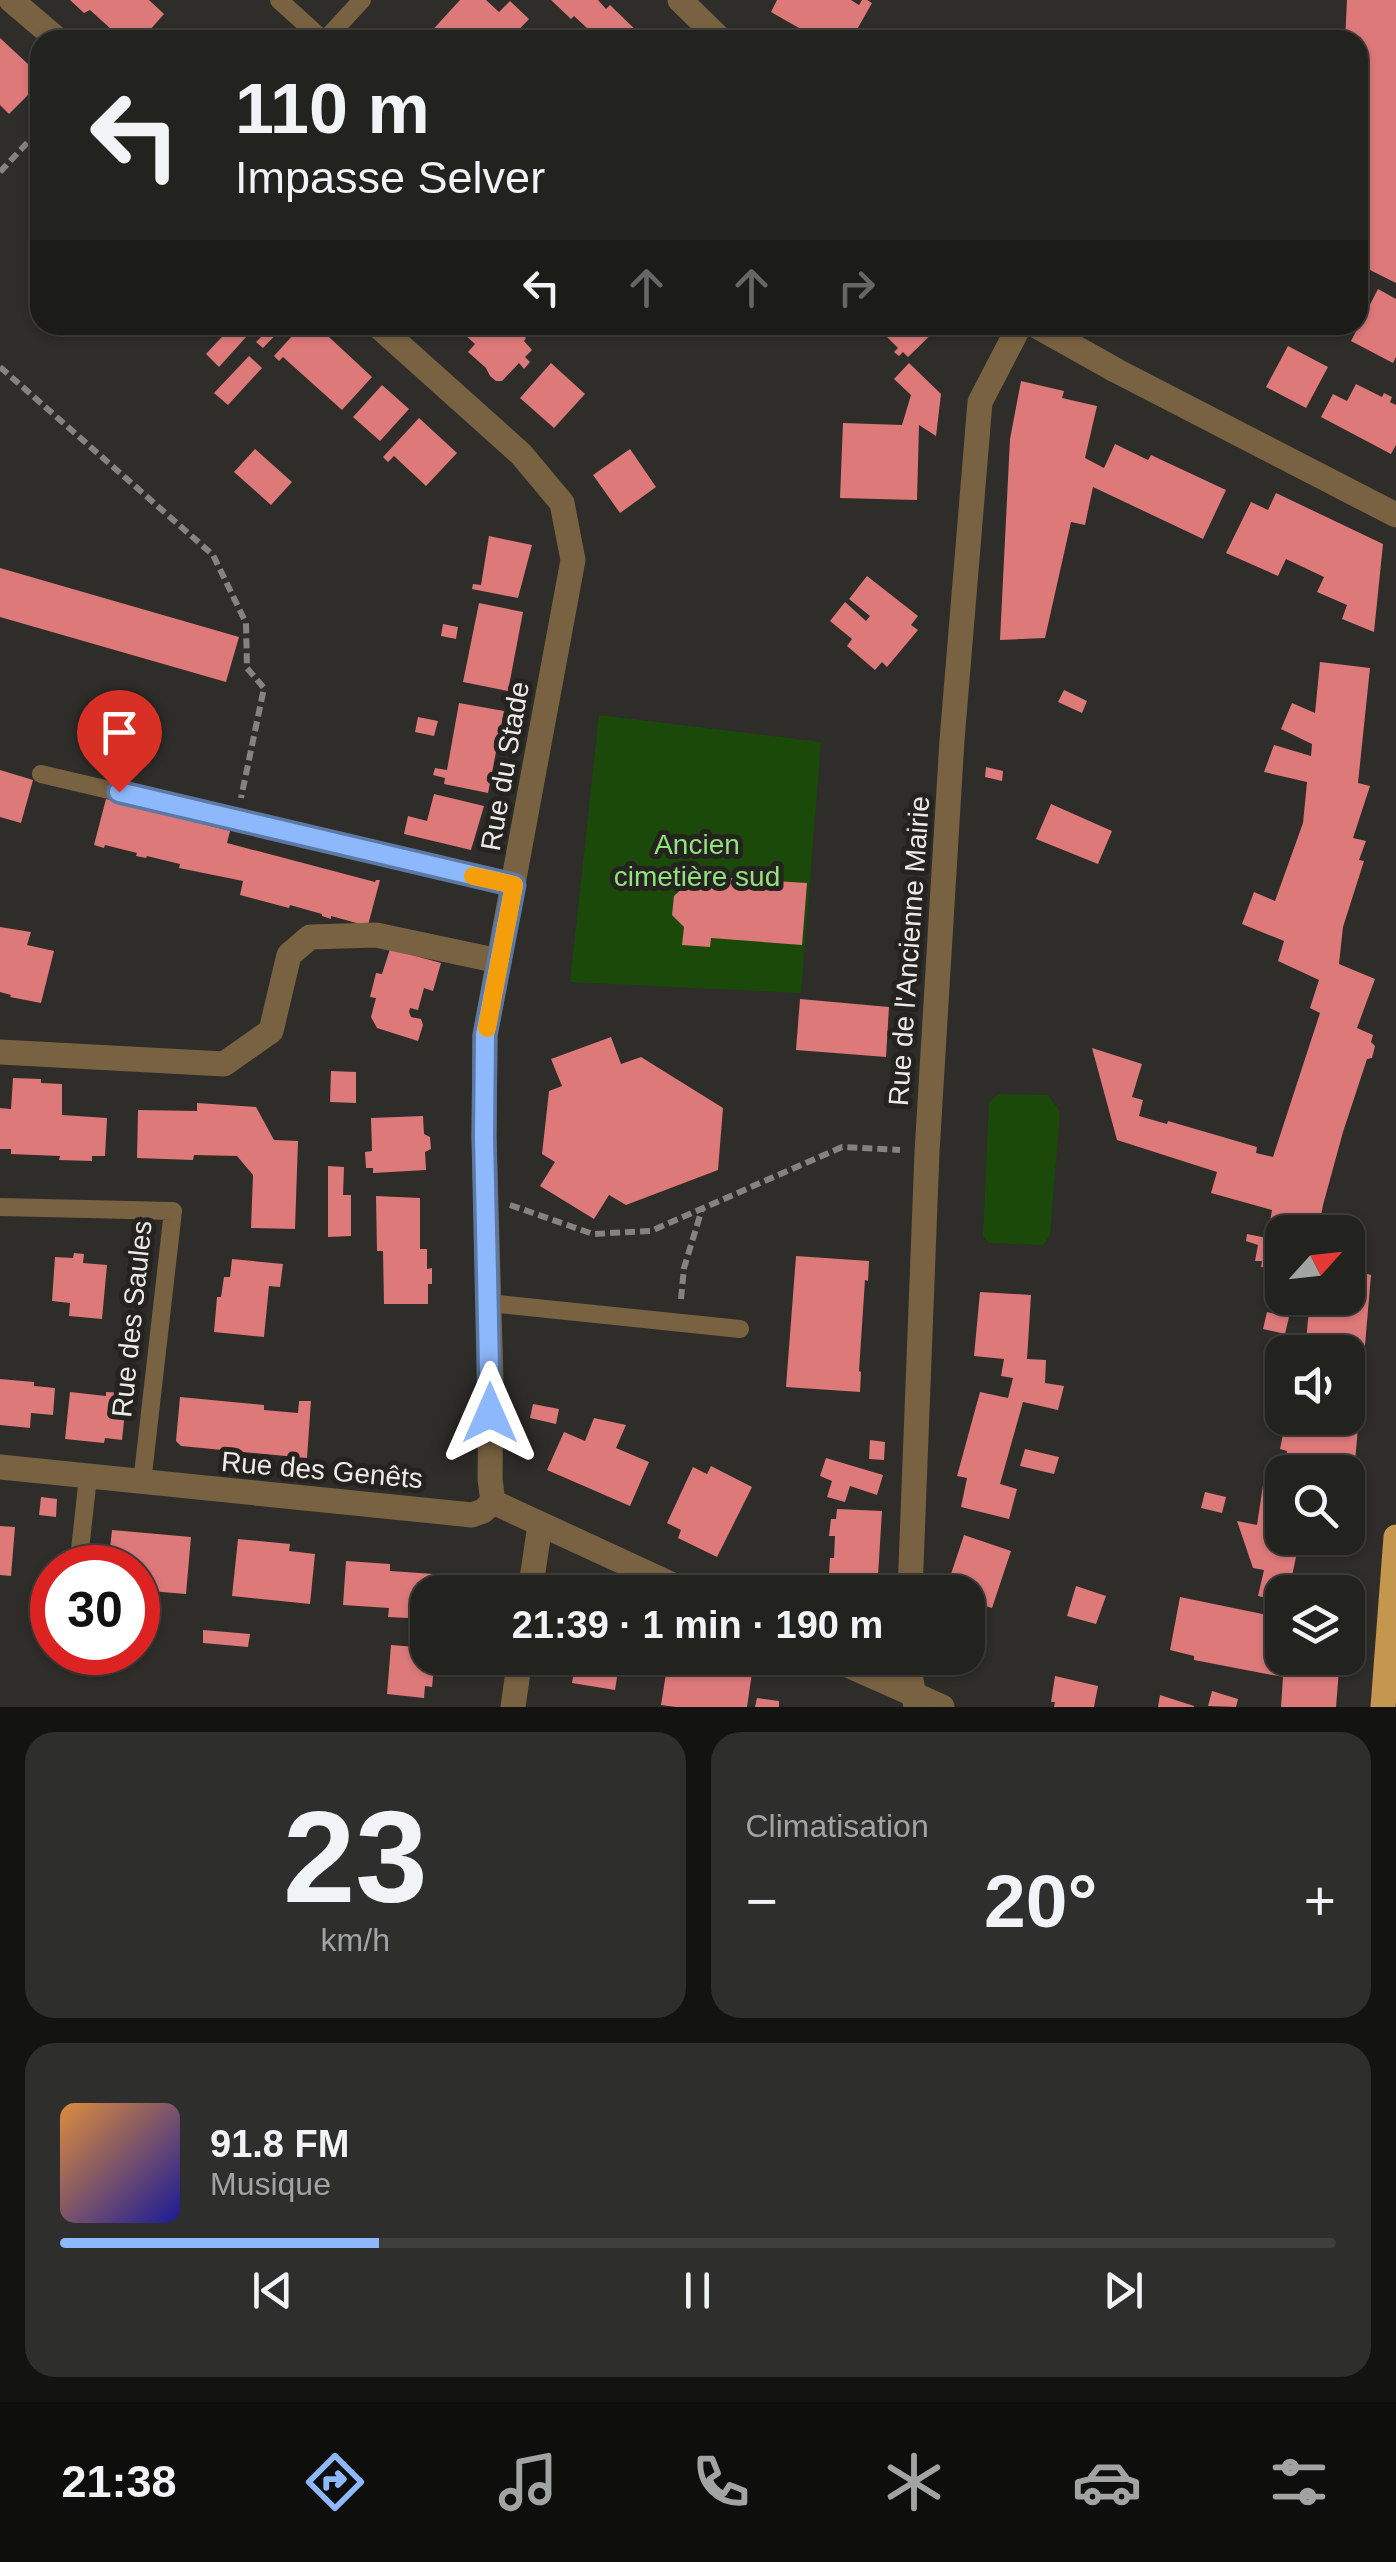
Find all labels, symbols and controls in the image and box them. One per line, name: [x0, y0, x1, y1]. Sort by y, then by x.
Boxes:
icon: left: [70, 70, 200, 200]
text: 110 m: [235, 70, 430, 148]
text: Impasse Selver: [235, 152, 545, 203]
icon: left: [514, 260, 569, 315]
icon: ahead: [619, 260, 674, 315]
icon: ahead: [724, 260, 779, 315]
icon: right: [829, 260, 884, 315]
street label: Rue du Stade: [475, 679, 535, 853]
pin: [77, 690, 162, 793]
icon: arrive: [92, 705, 147, 760]
street label: Rue de l'Ancienne Mairie: [883, 795, 935, 1107]
park label: Ancien cimetière sud: [614, 829, 780, 892]
north arrow: [1265, 1215, 1365, 1315]
map controls: [1265, 1215, 1365, 1675]
street label: Rue des Saules: [106, 1219, 158, 1419]
button: sound: [1265, 1335, 1365, 1435]
position arrow: [438, 1361, 542, 1465]
street label: Rue des Genêts: [220, 1446, 424, 1494]
button: search: [1265, 1455, 1365, 1555]
speed limit sign: 30: [30, 1545, 160, 1675]
button: layers: [1265, 1575, 1365, 1675]
text: 21:39 · 1 min · 190 m: [512, 1604, 883, 1646]
text: 23: [283, 1784, 428, 1930]
text: Climatisation: [746, 1808, 929, 1844]
text: 20°: [984, 1859, 1097, 1943]
text: −: [746, 1870, 778, 1932]
text: +: [1304, 1870, 1336, 1932]
text: km/h: [321, 1922, 390, 1958]
text: 91.8 FM: [210, 2123, 349, 2165]
text: Musique: [210, 2166, 331, 2202]
icon: previous: [245, 2263, 300, 2318]
icon: pause: [670, 2263, 725, 2318]
icon: next: [1096, 2263, 1151, 2318]
icon: directions: [300, 2447, 370, 2517]
icon: music: [493, 2447, 563, 2517]
icon: phone: [686, 2447, 756, 2517]
icon: climate: [879, 2447, 949, 2517]
icon: car: [1072, 2447, 1142, 2517]
icon: filters: [1264, 2447, 1334, 2517]
text: 21:38: [61, 2456, 177, 2507]

